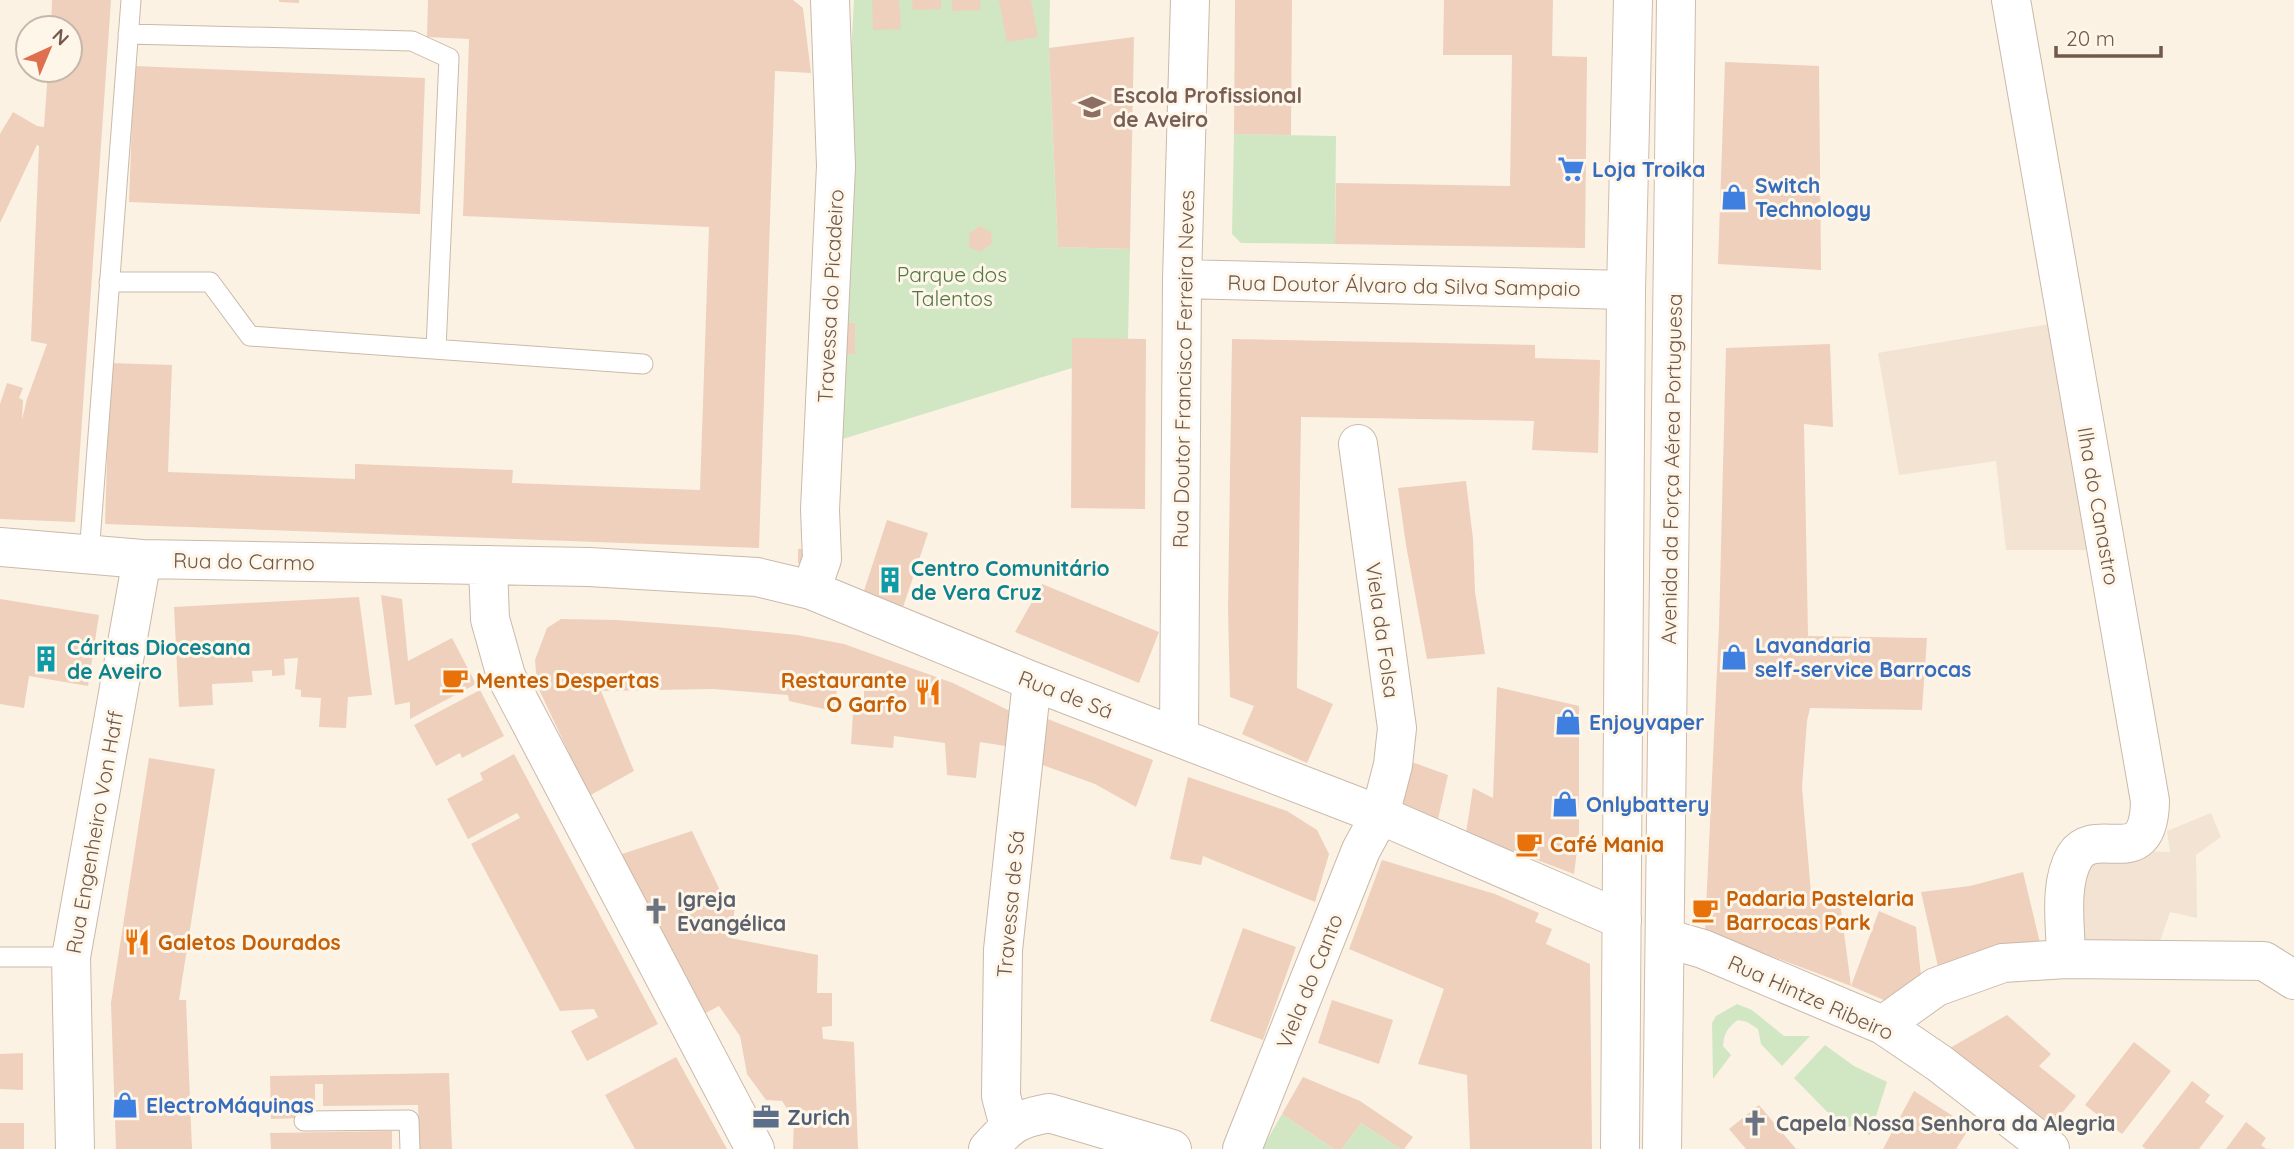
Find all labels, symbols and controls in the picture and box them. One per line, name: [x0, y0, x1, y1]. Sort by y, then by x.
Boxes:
north arrow: [14, 14, 84, 84]
scale bar: [2056, 14, 2161, 58]
text: N: [47, 23, 74, 50]
text: 20 m: [2066, 25, 2115, 51]
place label: Escola Profissional de Aveiro: [1113, 82, 1302, 132]
school or university icon: Escola Profissional de Aveiro: [1077, 92, 1107, 122]
supermarket icon: Loja Troika: [1556, 154, 1586, 184]
place label: Loja Troika: [1592, 156, 1705, 182]
place label: Switch Technology: [1755, 172, 1871, 222]
shop icon: Switch Technology: [1719, 182, 1749, 212]
street label: Travessa do Picadeiro: [811, 188, 849, 404]
street label: Rua Doutor Francisco Ferreira Neves: [1167, 190, 1199, 548]
park label: Parque dos Talentos: [897, 261, 1007, 311]
street label: Rua Doutor Álvaro da Silva Sampaio: [1227, 269, 1581, 301]
street label: Avenida da Força Aérea Portuguesa: [1655, 293, 1687, 645]
street label: Ilha do Canastro: [2072, 425, 2126, 587]
street label: Rua do Carmo: [173, 547, 315, 575]
place label: Centro Comunitário de Vera Cruz: [911, 555, 1110, 605]
street label: Viela da Folsa: [1361, 561, 1405, 699]
building icon: Centro Comunitário de Vera Cruz: [875, 565, 905, 595]
place label: Lavandaria self-service Barrocas: [1755, 632, 1971, 682]
place label: Cáritas Diocesana de Aveiro: [67, 634, 251, 684]
shop icon: Lavandaria self-service Barrocas: [1719, 642, 1749, 672]
building icon: Cáritas Diocesana de Aveiro: [31, 644, 61, 674]
street label: Rua de Sá: [1015, 664, 1117, 724]
cafe icon: Mentes Despertas: [440, 665, 470, 695]
place label: Mentes Despertas: [476, 667, 659, 693]
place label: Restaurante O Garfo: [781, 667, 907, 717]
restaurant icon: Restaurante O Garfo: [913, 677, 943, 707]
shop icon: Enjoyvaper: [1553, 707, 1583, 737]
street label: Rua Engenheiro Von Haff: [60, 708, 128, 956]
place label: Enjoyvaper: [1589, 709, 1704, 735]
shop icon: Onlybattery: [1550, 789, 1580, 819]
place label: Onlybattery: [1586, 791, 1709, 817]
street label: Travessa de Sá: [991, 829, 1029, 979]
cafe icon: Café Mania: [1514, 829, 1544, 859]
place label: Café Mania: [1550, 831, 1664, 857]
place label: Padaria Pastelaria Barrocas Park: [1726, 885, 1914, 935]
place label: Igreja Evangélica: [677, 886, 786, 936]
cafe icon: Padaria Pastelaria Barrocas Park: [1690, 895, 1720, 925]
church icon: Igreja Evangélica: [641, 896, 671, 926]
street label: Viela do Canto: [1270, 910, 1348, 1052]
restaurant icon: Galetos Dourados: [122, 927, 152, 957]
place label: Galetos Dourados: [158, 929, 341, 955]
street label: Rua Hintze Ribeiro: [1724, 949, 1898, 1045]
shop icon: ElectroMáquinas: [110, 1090, 140, 1120]
place label: ElectroMáquinas: [146, 1092, 314, 1118]
office icon: Zurich: [751, 1102, 781, 1132]
place label: Zurich: [787, 1104, 850, 1130]
church icon: Capela Nossa Senhora da Alegria: [1740, 1108, 1770, 1138]
place label: Capela Nossa Senhora da Alegria: [1776, 1110, 2116, 1136]

